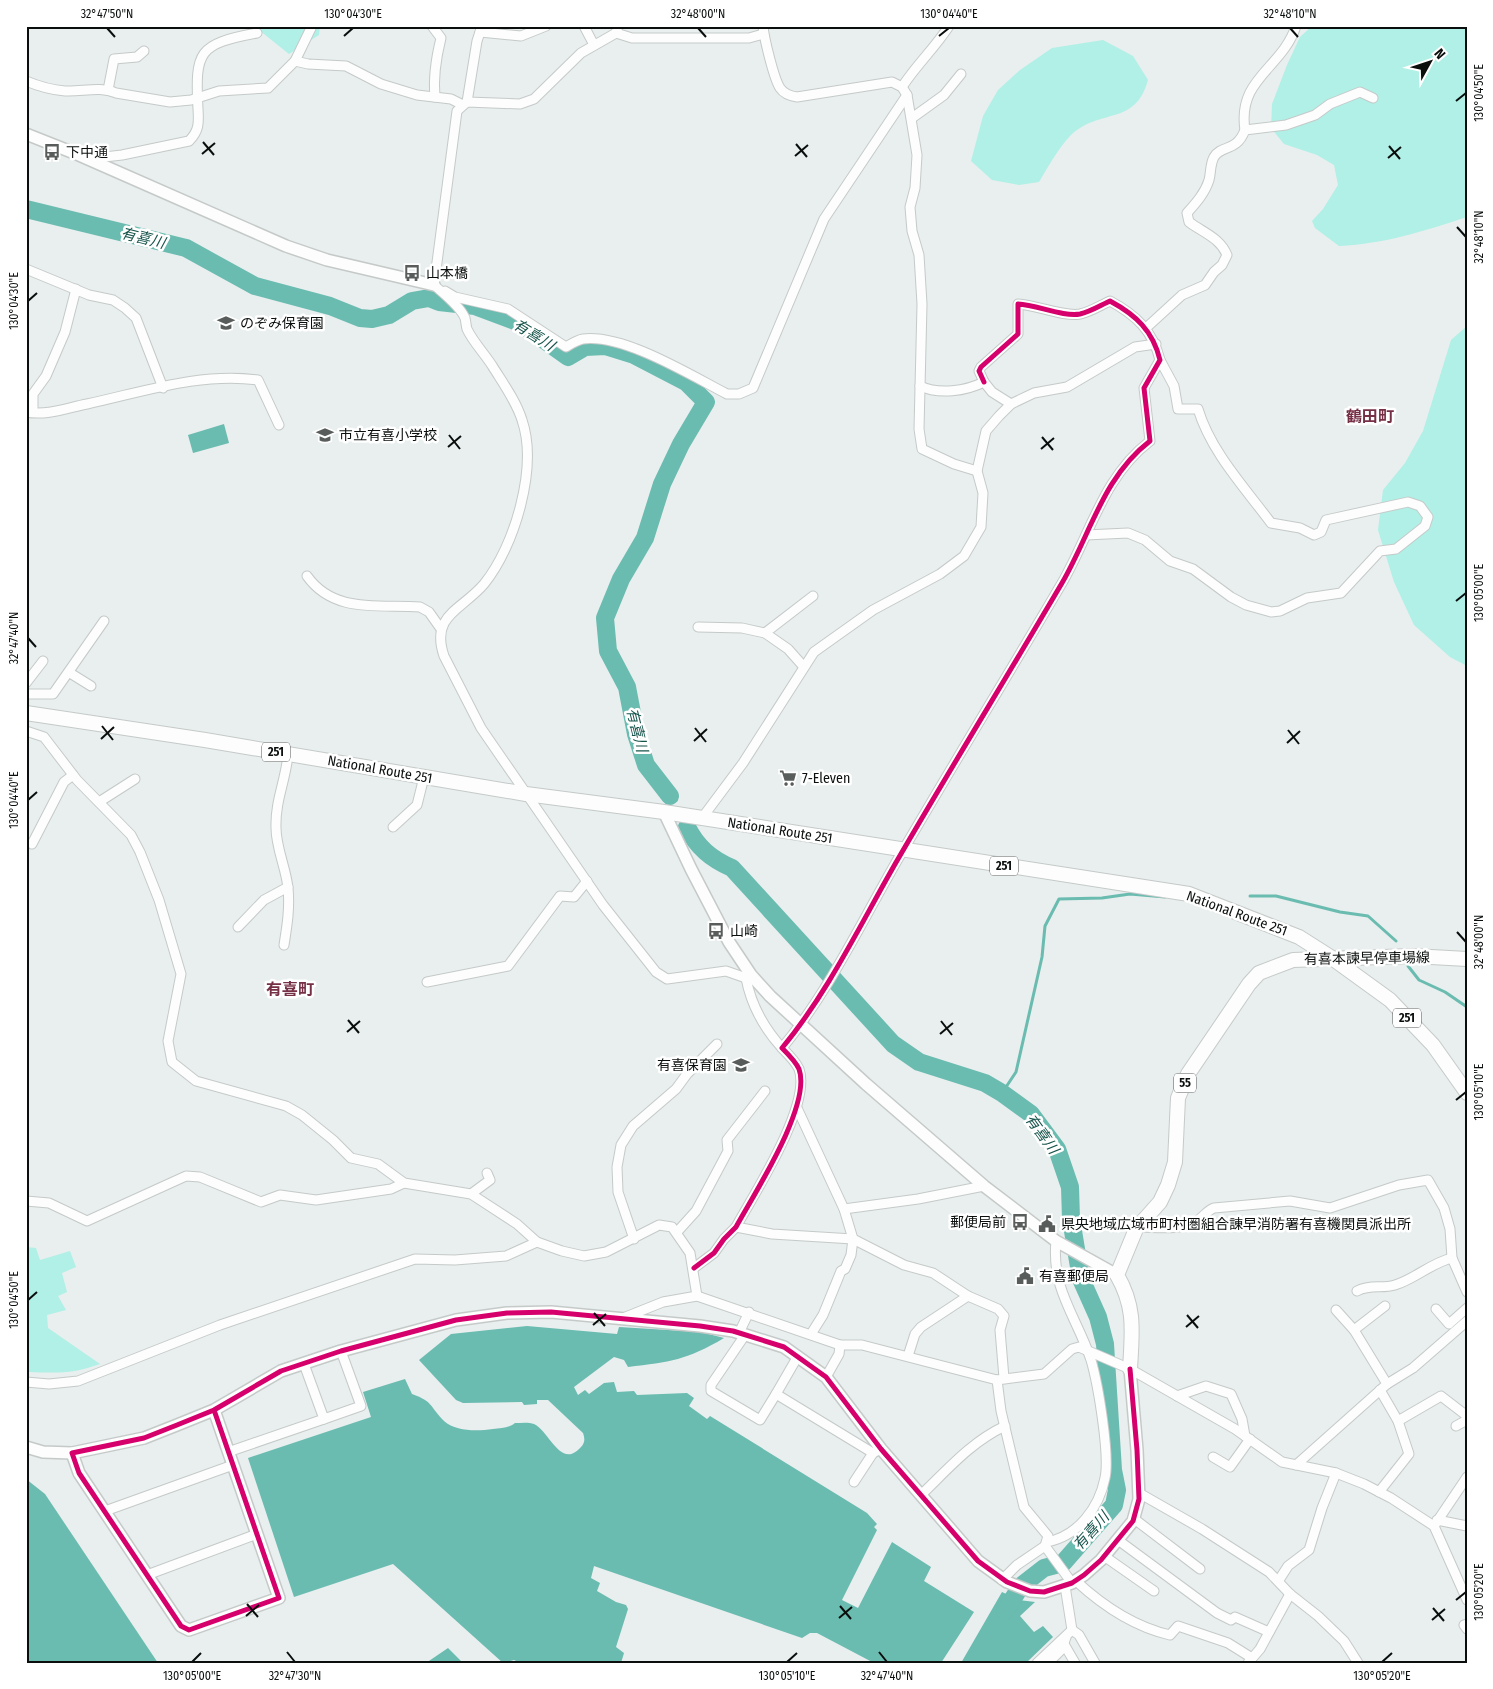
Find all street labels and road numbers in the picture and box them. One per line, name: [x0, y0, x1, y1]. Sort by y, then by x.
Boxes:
road number: 251: [262, 742, 290, 762]
street label: National Route 251: [326, 752, 434, 787]
street label: National Route 251: [726, 814, 834, 847]
road number: 251: [990, 856, 1018, 876]
street label: National Route 251: [1184, 887, 1290, 940]
street label: 有喜本諫早停車場線: [1304, 949, 1430, 968]
road number: 251: [1393, 1008, 1421, 1028]
road number: 55: [1174, 1074, 1196, 1092]

